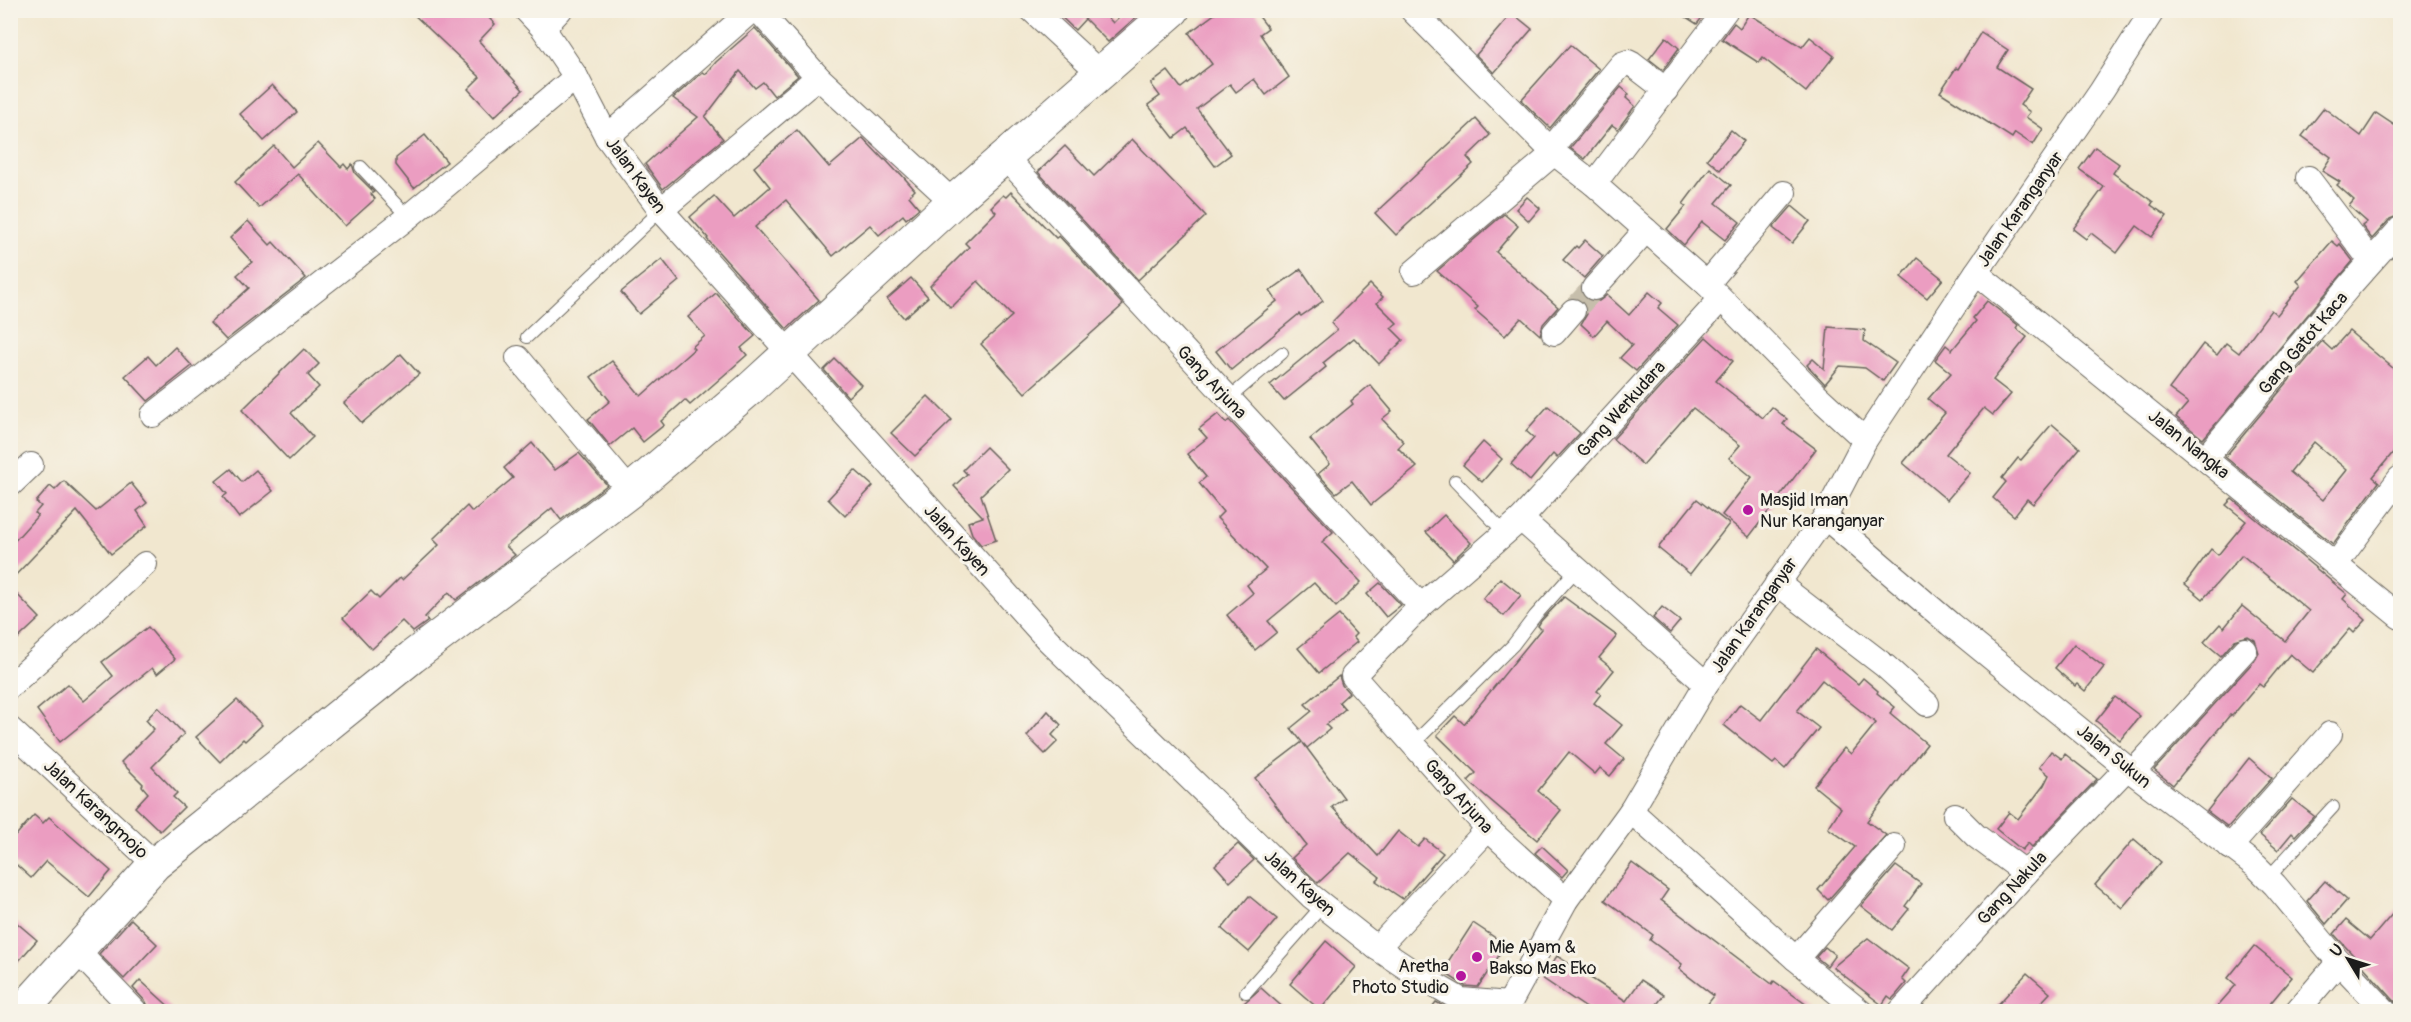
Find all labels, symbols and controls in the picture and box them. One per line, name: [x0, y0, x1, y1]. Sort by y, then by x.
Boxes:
street label: Jalan Kayen: [600, 133, 671, 218]
street label: Jalan Karanganyar: [1972, 146, 2069, 272]
street label: Gang Gatot Kaca: [2254, 287, 2353, 400]
street label: Gang Arjuna: [1172, 341, 1252, 424]
street label: Gang Werkudara: [1572, 356, 1671, 462]
street label: Jalan Nangka: [2143, 405, 2234, 484]
place label: Masjid Iman Nur Karanganyar: [1760, 489, 1885, 533]
street label: Jalan Kayen: [918, 500, 995, 581]
marker: Masjid Iman Nur Karanganyar: [1741, 503, 1755, 517]
street label: Jalan Karanganyar: [1706, 552, 1803, 678]
street label: Jalan Sukun: [2072, 719, 2156, 793]
street label: Gang Arjuna: [1419, 754, 1498, 838]
street label: Jalan Karangmojo: [38, 755, 153, 864]
street label: Jalan Kayen: [1259, 845, 1340, 922]
street label: Gang Nakula: [1972, 847, 2052, 930]
north arrow: [2318, 929, 2378, 989]
place label: Mie Ayam & Bakso Mas Eko: [1489, 936, 1597, 980]
text: U: [2326, 940, 2348, 961]
marker: Mie Ayam & Bakso Mas Eko: [1470, 950, 1484, 964]
place label: Aretha Photo Studio: [1352, 955, 1449, 999]
marker: Aretha Photo Studio: [1454, 969, 1468, 983]

